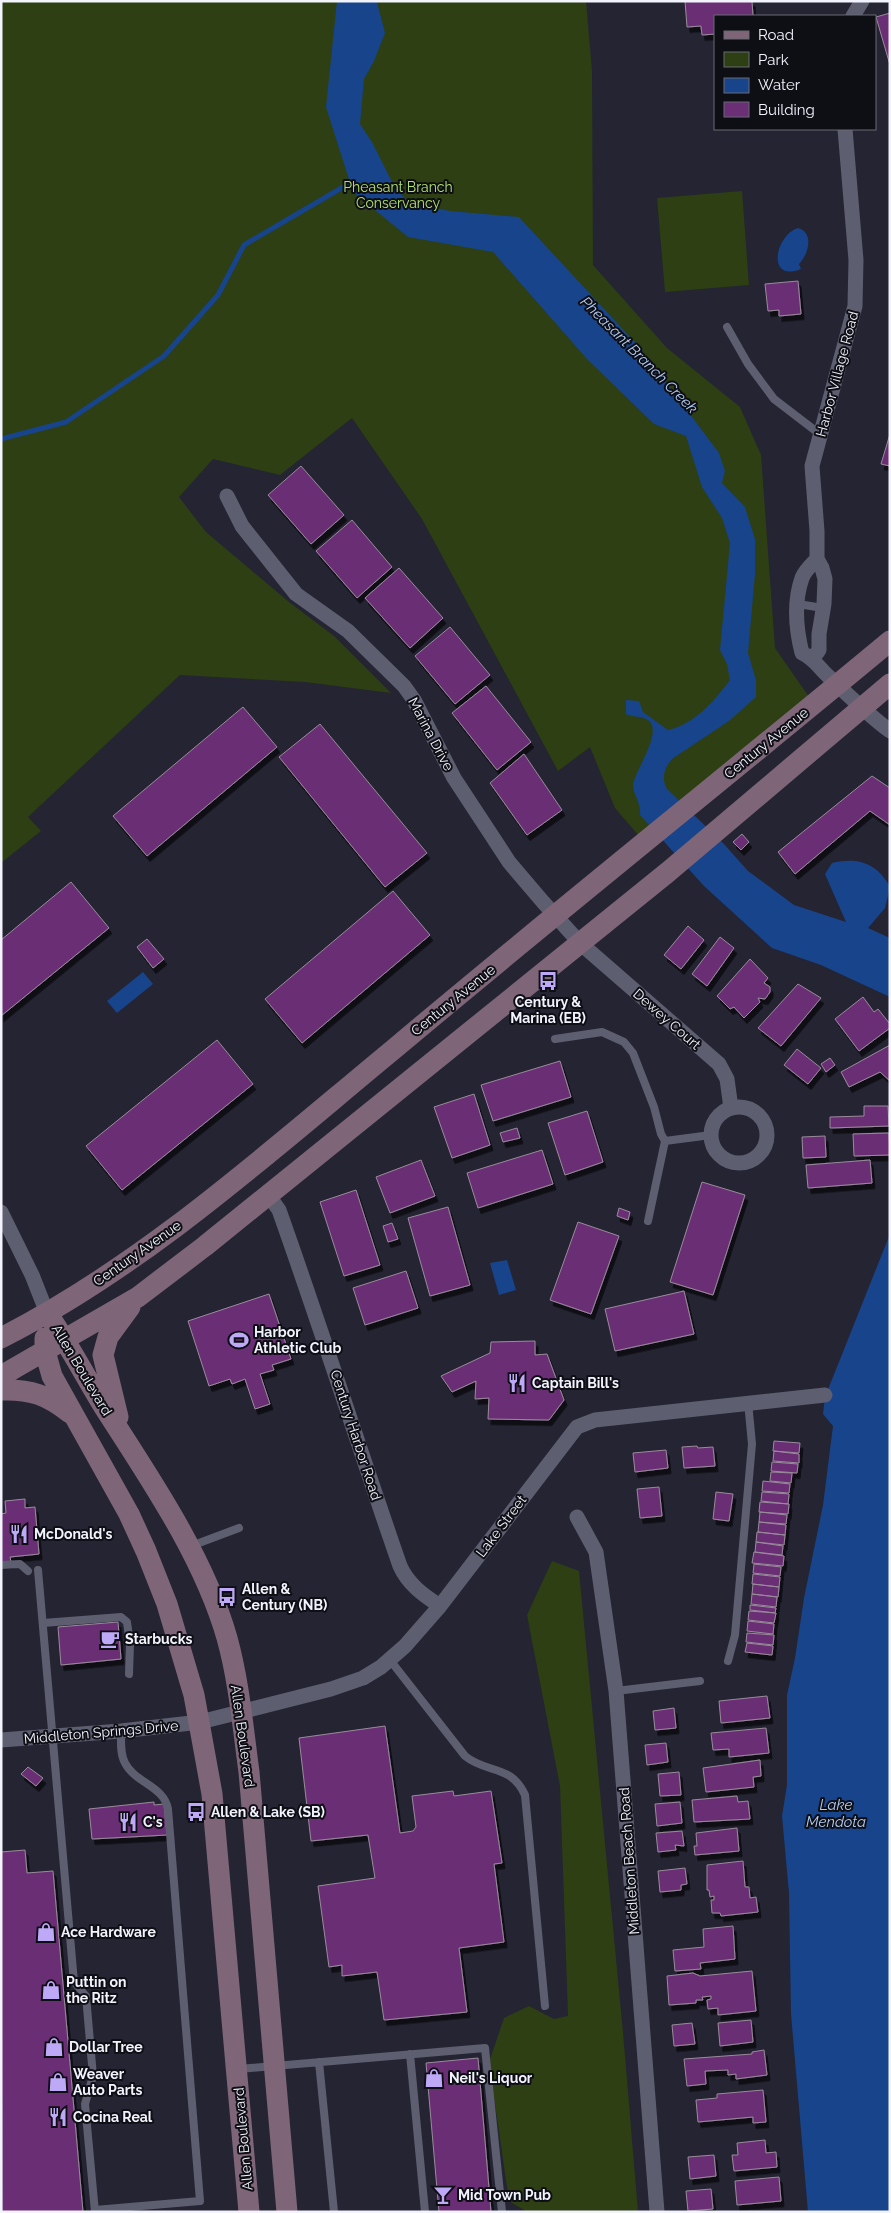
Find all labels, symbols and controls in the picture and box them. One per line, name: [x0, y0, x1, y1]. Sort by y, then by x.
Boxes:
legend: [714, 15, 876, 130]
text: Road: [758, 26, 794, 44]
text: Park: [758, 51, 789, 69]
text: Water: [758, 76, 801, 94]
text: Building: [758, 101, 815, 119]
park label: Pheasant Branch Conservancy: [343, 179, 453, 211]
water label: Pheasant Branch Creek: [577, 293, 701, 417]
street label: Harbor Village Road: [813, 309, 861, 439]
street label: Marina Drive: [405, 695, 457, 773]
street label: Century Avenue: [721, 704, 811, 782]
street label: Century Avenue: [408, 961, 498, 1039]
bus stop icon: Century & Marina (EB): [537, 970, 559, 992]
street label: Dewey Court: [630, 985, 704, 1053]
place label: Century & Marina (EB): [510, 994, 586, 1026]
street label: Century Avenue: [90, 1217, 184, 1289]
street label: Allen Boulevard: [49, 1322, 115, 1418]
place label: Harbor Athletic Club: [254, 1324, 342, 1356]
sports icon: Harbor Athletic Club: [228, 1329, 250, 1351]
street label: Century Harbor Road: [327, 1368, 385, 1502]
restaurant icon: Captain Bill's: [506, 1372, 528, 1394]
place label: Captain Bill's: [532, 1375, 619, 1391]
street label: Lake Street: [473, 1492, 530, 1560]
restaurant icon: McDonald's: [8, 1523, 30, 1545]
place label: McDonald's: [34, 1526, 113, 1542]
place label: Allen & Century (NB): [242, 1581, 327, 1613]
bus stop icon: Allen & Century (NB): [216, 1586, 238, 1608]
cafe icon: Starbucks: [99, 1628, 121, 1650]
place label: Starbucks: [125, 1631, 192, 1647]
street label: Allen Boulevard: [228, 1684, 258, 1788]
street label: Middleton Springs Drive: [23, 1717, 179, 1747]
street label: Middleton Beach Road: [616, 1787, 642, 1935]
water label: Lake Mendota: [806, 1796, 866, 1831]
bus stop icon: Allen & Lake (SB): [185, 1801, 207, 1823]
place label: Allen & Lake (SB): [211, 1804, 325, 1820]
restaurant icon: C's: [117, 1811, 139, 1833]
place label: C's: [143, 1814, 163, 1830]
shop icon: Ace Hardware: [35, 1921, 57, 1943]
place label: Ace Hardware: [61, 1924, 156, 1940]
place label: Puttin on the Ritz: [66, 1974, 126, 2006]
shop icon: Puttin on the Ritz: [40, 1979, 62, 2001]
shop icon: Dollar Tree: [43, 2036, 65, 2058]
place label: Dollar Tree: [69, 2039, 143, 2055]
place label: Weaver Auto Parts: [73, 2066, 142, 2098]
shop icon: Neil's Liquor: [423, 2067, 445, 2089]
place label: Neil's Liquor: [449, 2070, 533, 2086]
shop icon: Weaver Auto Parts: [47, 2071, 69, 2093]
street label: Allen Boulevard: [231, 2087, 255, 2191]
restaurant icon: Cocina Real: [47, 2106, 69, 2128]
place label: Cocina Real: [73, 2109, 153, 2125]
bar icon: Mid Town Pub: [432, 2184, 454, 2206]
place label: Mid Town Pub: [458, 2187, 551, 2203]

